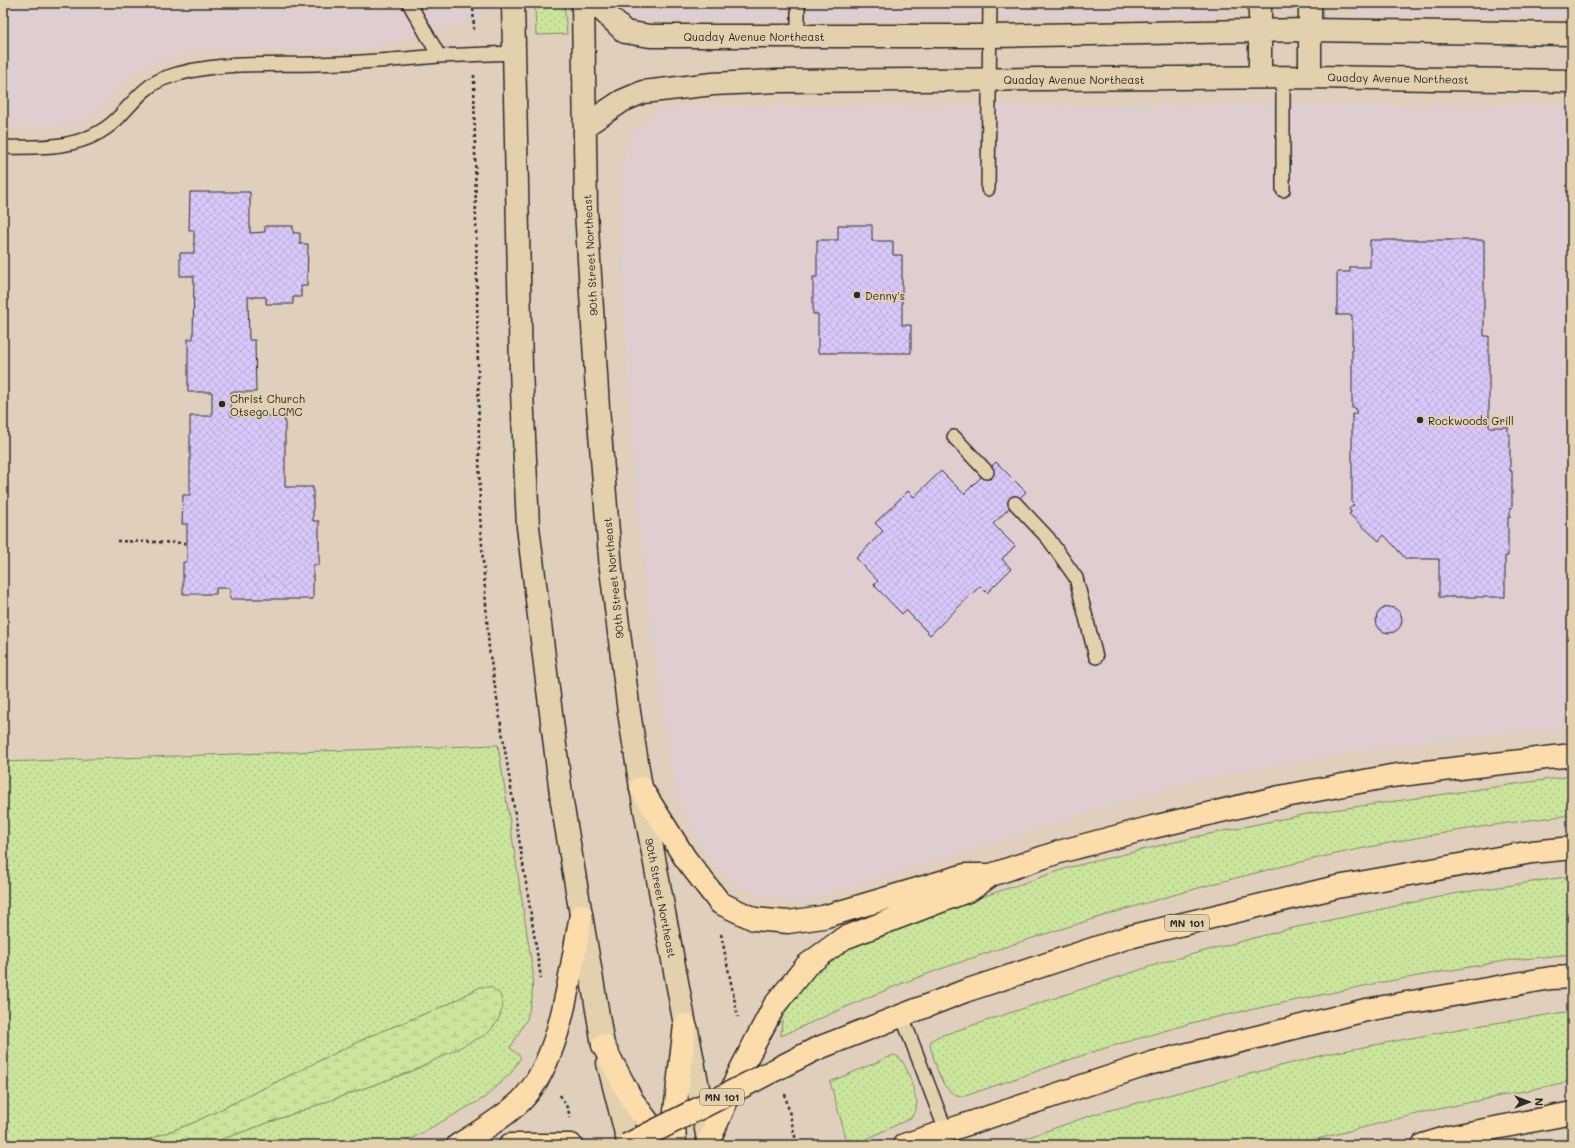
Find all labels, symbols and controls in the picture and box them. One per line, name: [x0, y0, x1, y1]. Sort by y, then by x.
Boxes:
street label: Quaday Avenue Northeast: [683, 29, 825, 44]
street label: Quaday Avenue Northeast: [1327, 69, 1469, 87]
street label: Quaday Avenue Northeast: [1003, 72, 1145, 87]
street label: 90th Street Northeast: [579, 194, 601, 316]
place label: Denny's: [865, 288, 905, 303]
marker: Denny's: [852, 290, 862, 300]
place label: Christ Church Otsego LCMC: [230, 391, 305, 419]
marker: Christ Church Otsego LCMC: [217, 399, 227, 409]
place label: Rockwoods Grill: [1428, 413, 1514, 428]
marker: Rockwoods Grill: [1415, 415, 1425, 425]
street label: 90th Street Northeast: [599, 517, 627, 639]
street label: 90th Street Northeast: [642, 837, 680, 959]
road number: MN 101: [1165, 915, 1209, 931]
north arrow: [1509, 1082, 1549, 1122]
road number: MN 101: [700, 1089, 744, 1105]
text: N: [1532, 1098, 1547, 1106]

